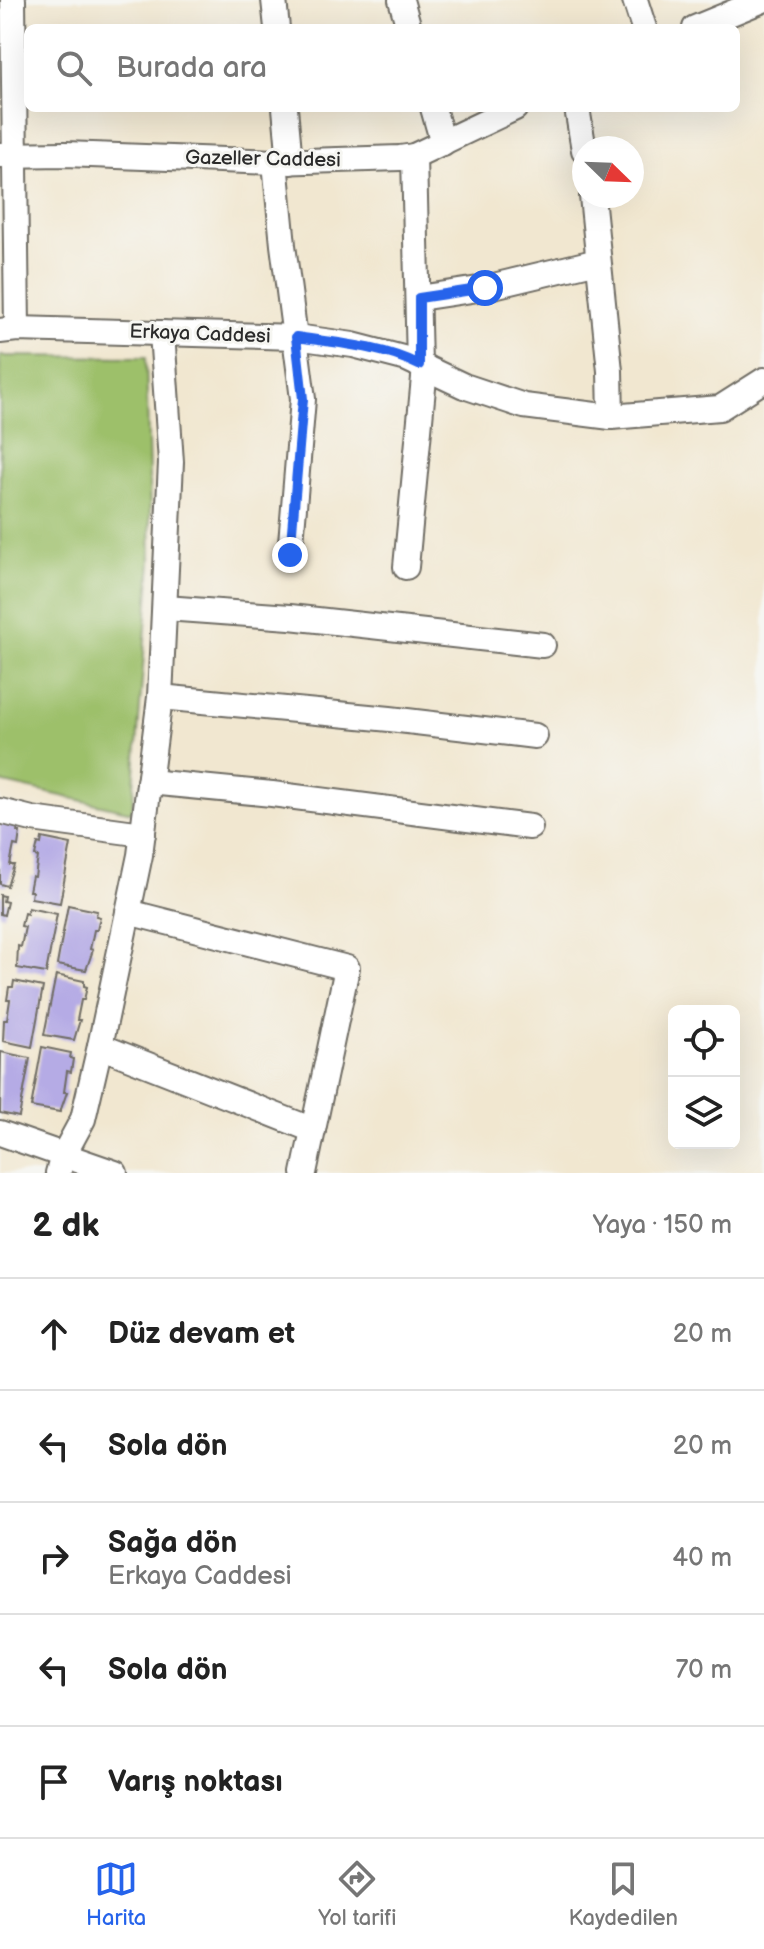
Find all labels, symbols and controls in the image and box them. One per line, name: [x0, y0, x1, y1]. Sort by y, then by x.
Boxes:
search box: [24, 24, 740, 112]
icon: search: [52, 46, 96, 90]
text: Burada ara: [116, 50, 267, 86]
north arrow: [572, 136, 644, 208]
street label: Gazeller Caddesi: [185, 146, 341, 172]
route start: [467, 270, 503, 306]
street label: Erkaya Caddesi: [129, 320, 271, 348]
route end: [272, 537, 308, 573]
map controls: [668, 1005, 740, 1149]
button: locate: [668, 1005, 740, 1077]
button: layers: [668, 1077, 740, 1149]
text: 2 dk: [32, 1205, 99, 1246]
text: Yaya · 150 m: [593, 1210, 732, 1241]
icon: ahead: [32, 1312, 76, 1356]
text: Düz devam et: [108, 1316, 295, 1352]
text: 20 m: [673, 1319, 732, 1350]
icon: left: [32, 1424, 76, 1468]
text: Sola dön: [108, 1428, 228, 1464]
text: 20 m: [673, 1431, 732, 1462]
text: Sağa dön: [108, 1525, 237, 1561]
icon: right: [32, 1536, 76, 1580]
text: 40 m: [672, 1543, 732, 1574]
text: Erkaya Caddesi: [108, 1561, 292, 1592]
icon: left: [32, 1648, 76, 1692]
text: Sola dön: [108, 1652, 228, 1688]
text: 70 m: [675, 1655, 732, 1686]
icon: arrive: [32, 1760, 76, 1804]
text: Varış noktası: [108, 1764, 283, 1800]
tab: Harita: [86, 1857, 146, 1932]
tab: Yol tarifi: [318, 1857, 396, 1932]
tab: Kaydedilen: [568, 1857, 678, 1932]

